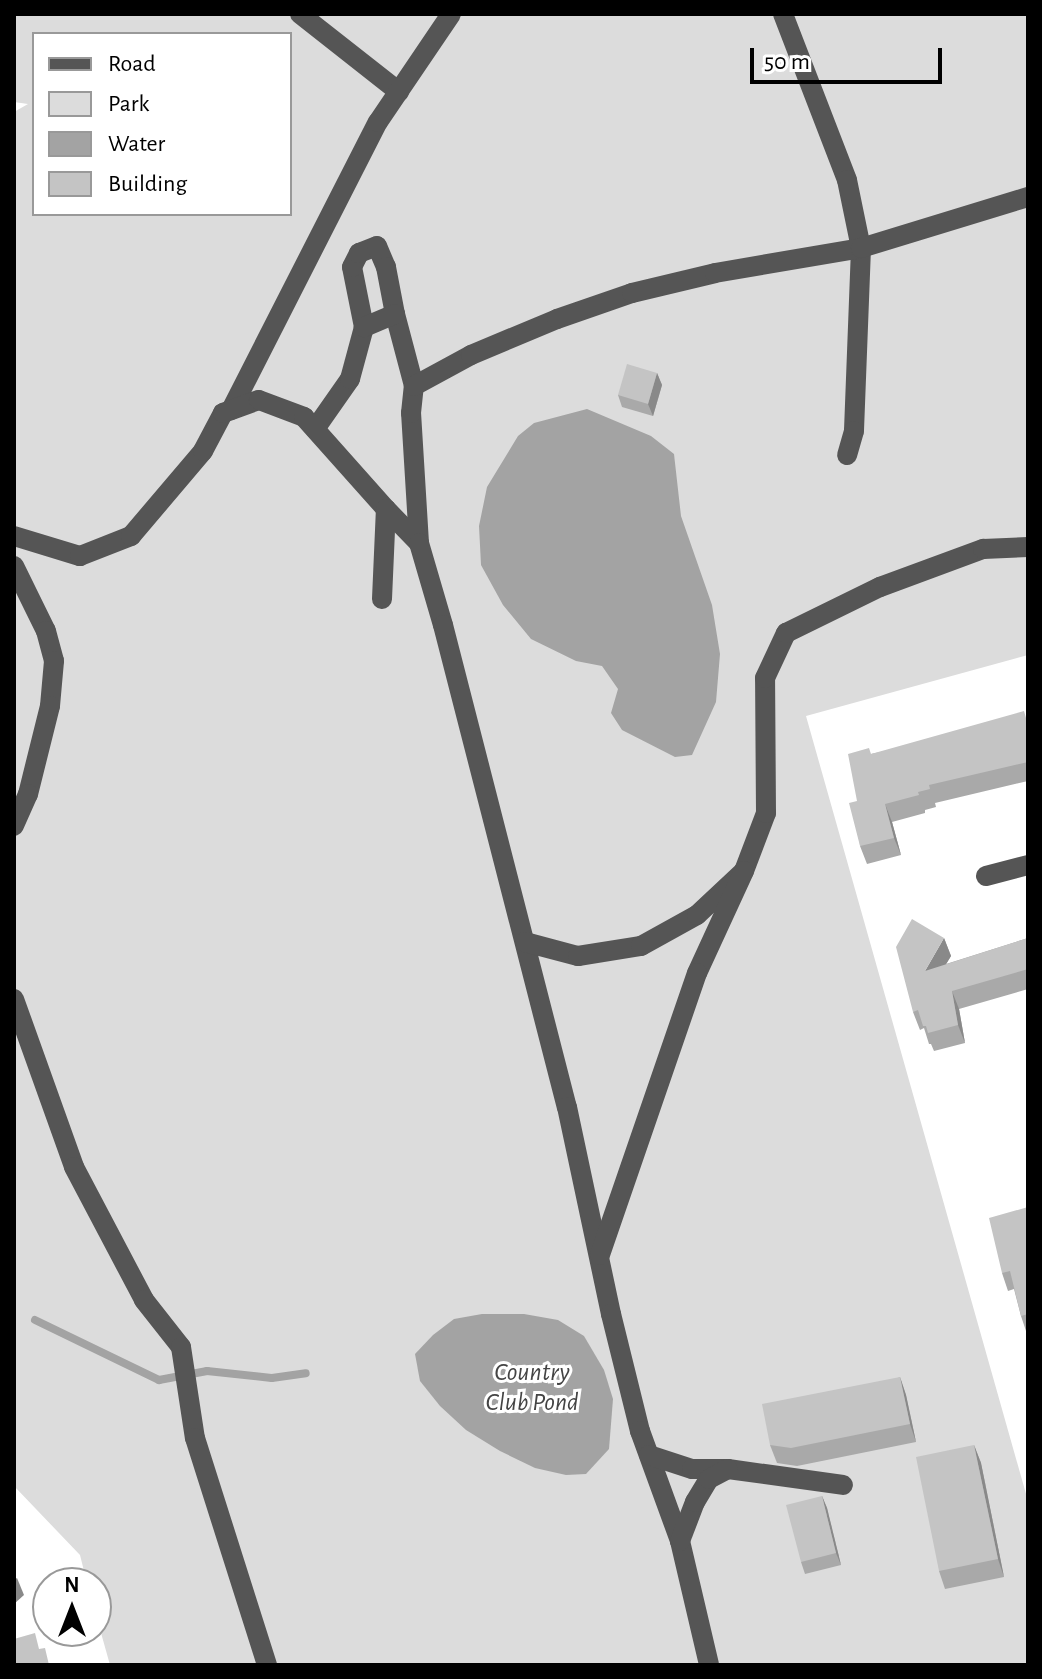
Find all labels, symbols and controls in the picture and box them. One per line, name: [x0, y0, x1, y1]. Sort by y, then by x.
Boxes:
legend: [32, 32, 292, 216]
scale bar: [754, 32, 946, 82]
text: 50 m: [764, 50, 810, 74]
text: Road: [108, 52, 156, 76]
text: Park: [108, 92, 149, 116]
text: Water: [108, 132, 165, 156]
text: Building: [108, 172, 187, 196]
water label: Country Club Pond: [485, 1357, 579, 1418]
north arrow: [32, 1567, 112, 1647]
text: N: [64, 1574, 80, 1596]

